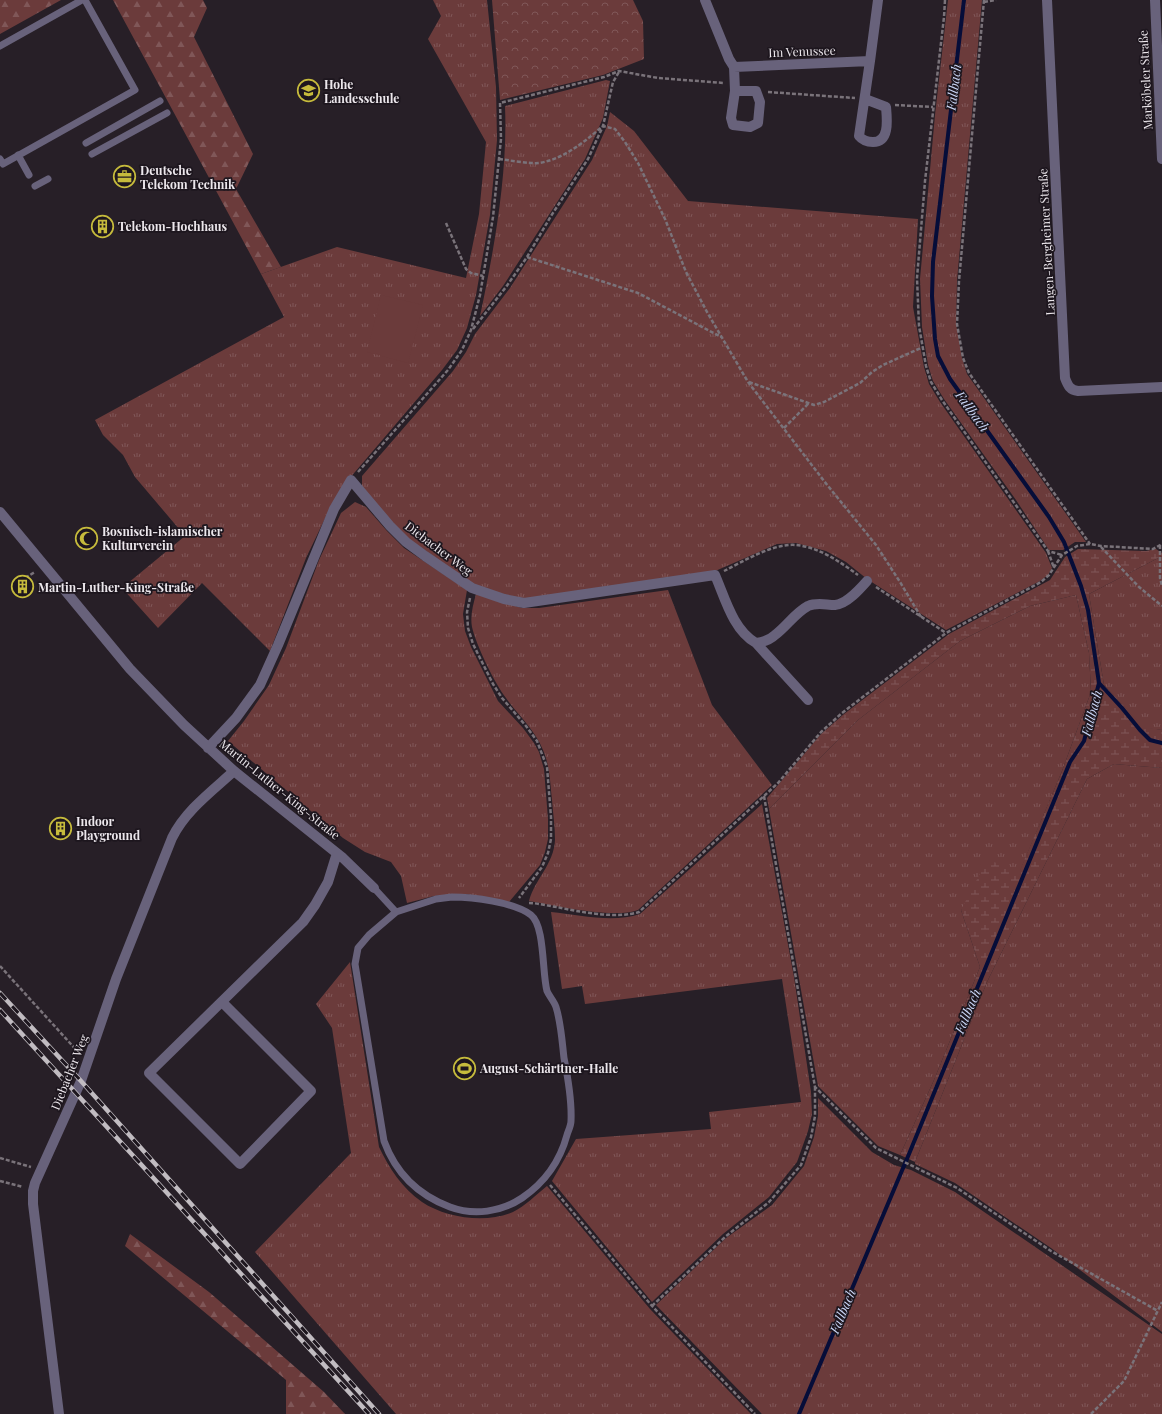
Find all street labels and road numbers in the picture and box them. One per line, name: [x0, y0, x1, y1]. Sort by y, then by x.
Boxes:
street label: Marköbeler Straße: [1134, 30, 1156, 130]
street label: Im Venussee: [768, 42, 836, 60]
street label: Langen-Bergheimer Straße: [1034, 168, 1058, 316]
street label: Diebacher Weg: [402, 518, 476, 579]
street label: Martin-Luther-King-Straße: [216, 735, 344, 843]
street label: Diebacher Weg: [47, 1031, 92, 1112]

